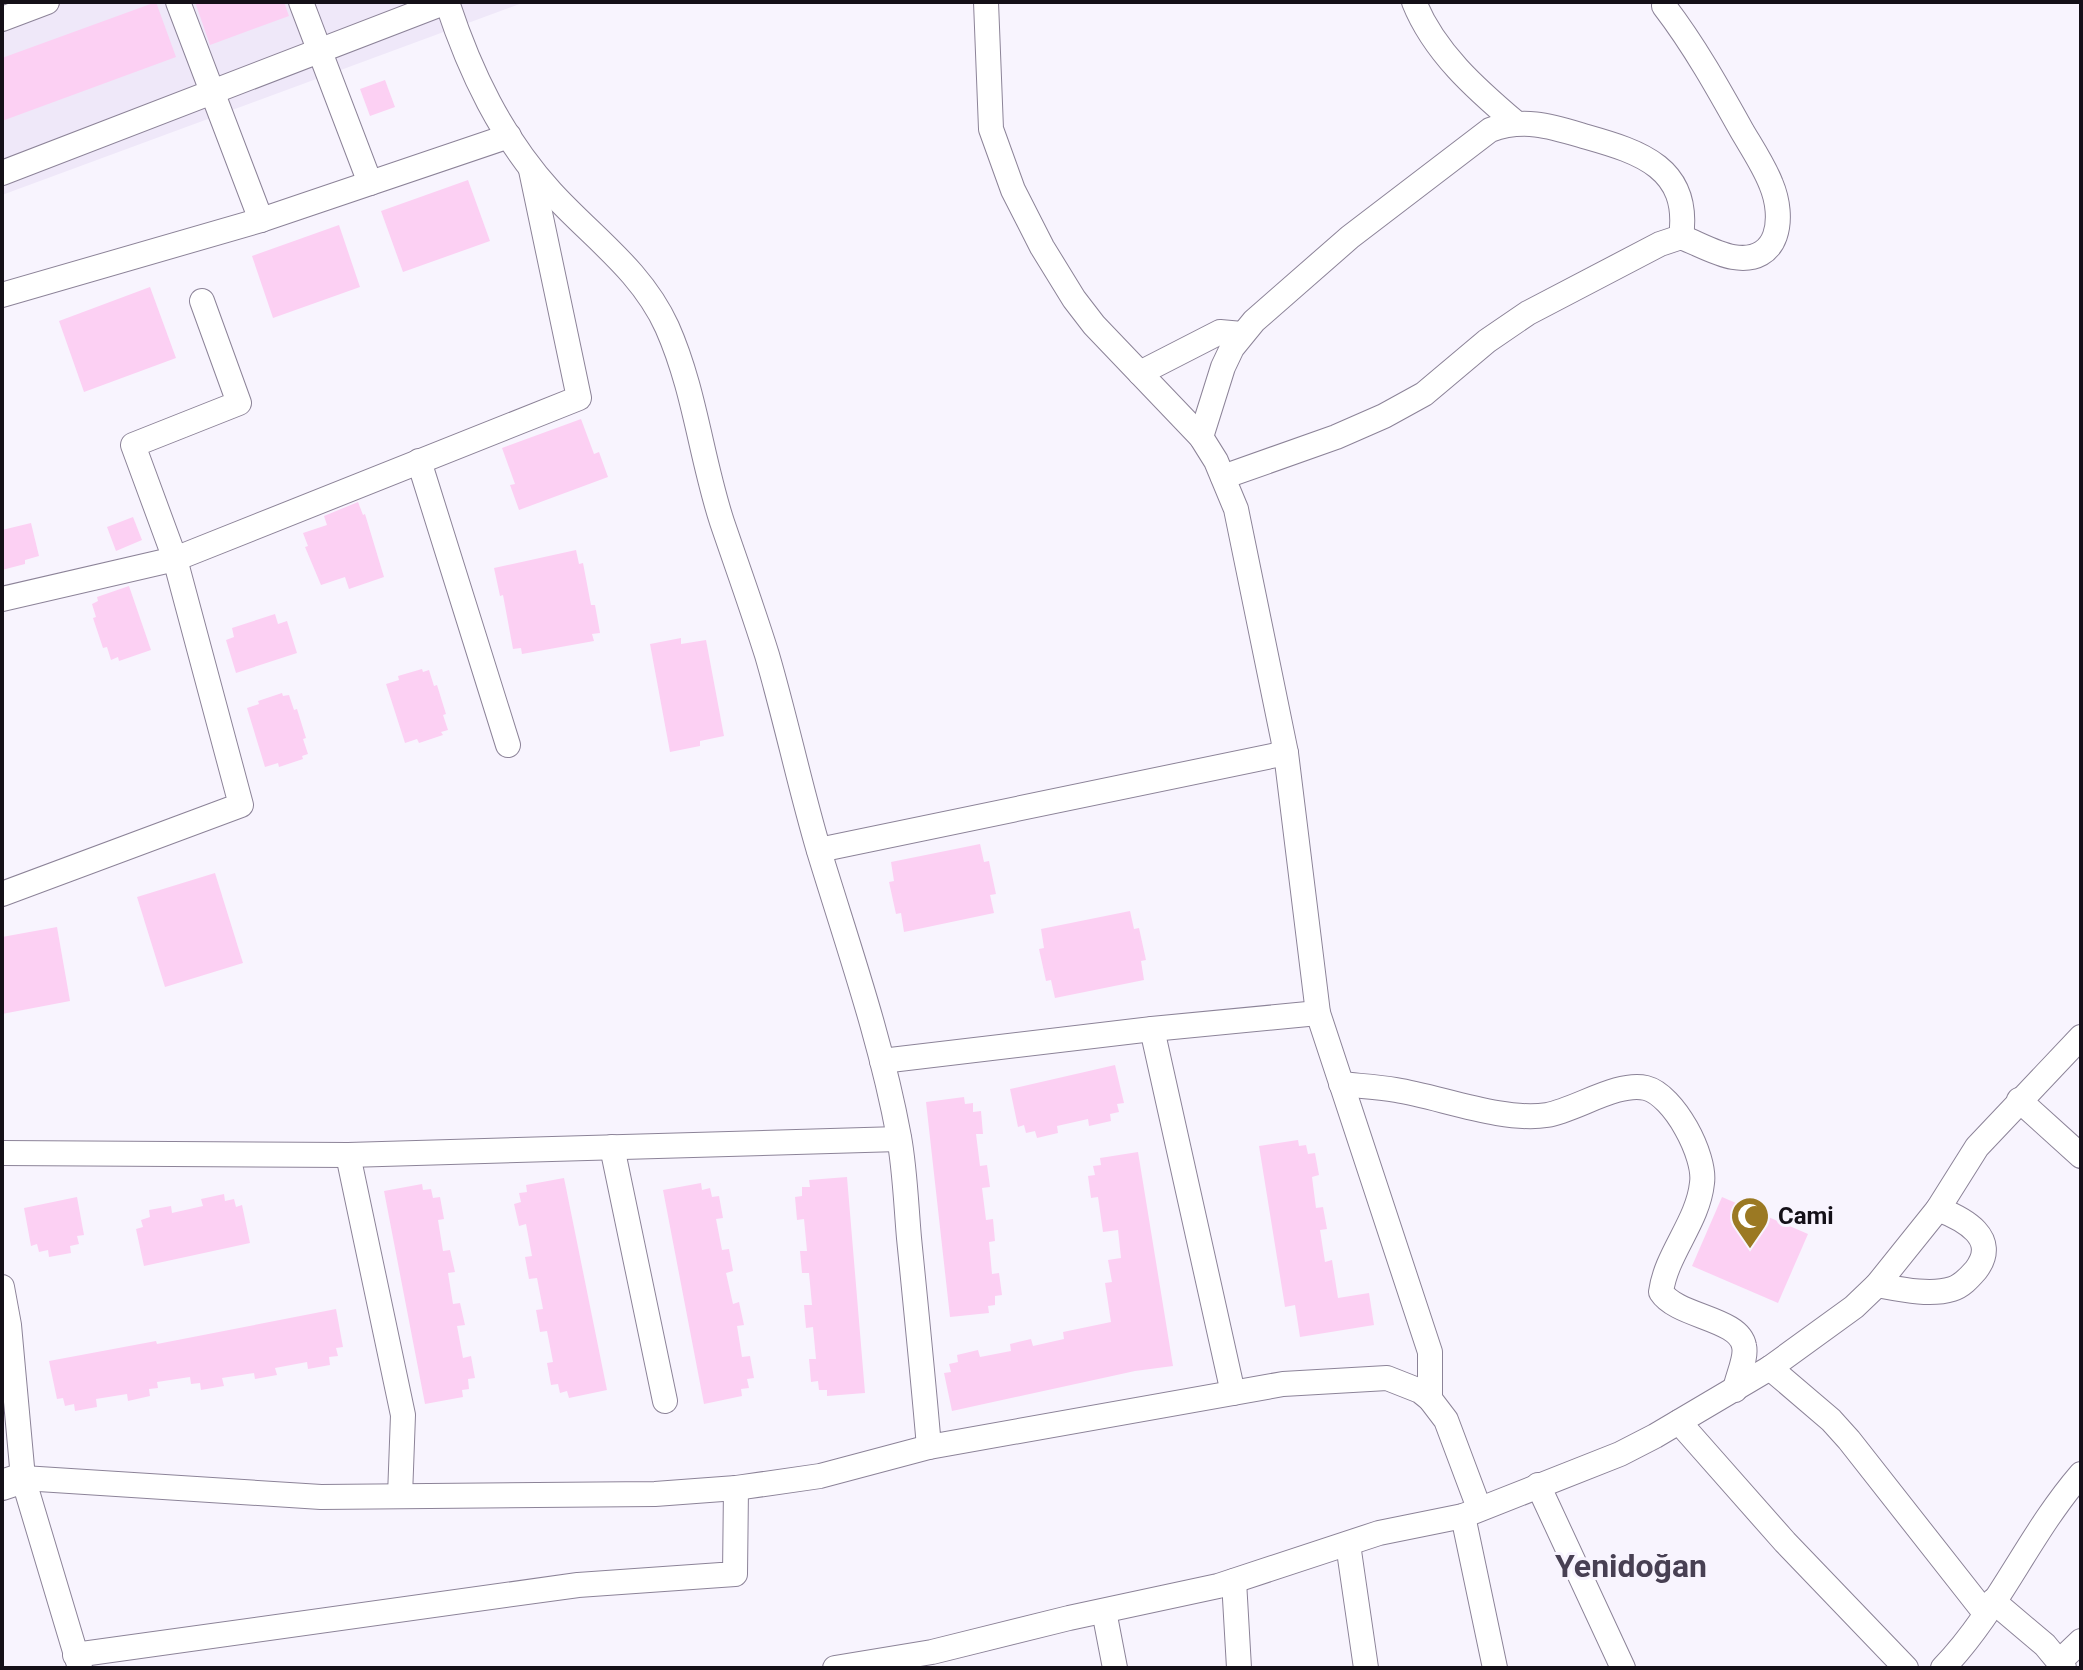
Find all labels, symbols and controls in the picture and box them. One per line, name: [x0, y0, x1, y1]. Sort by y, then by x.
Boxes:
mosque icon: Cami: [1729, 1195, 1771, 1250]
place label: Cami: [1778, 1202, 1834, 1230]
district label: Yenidoğan: [1555, 1547, 1707, 1585]

